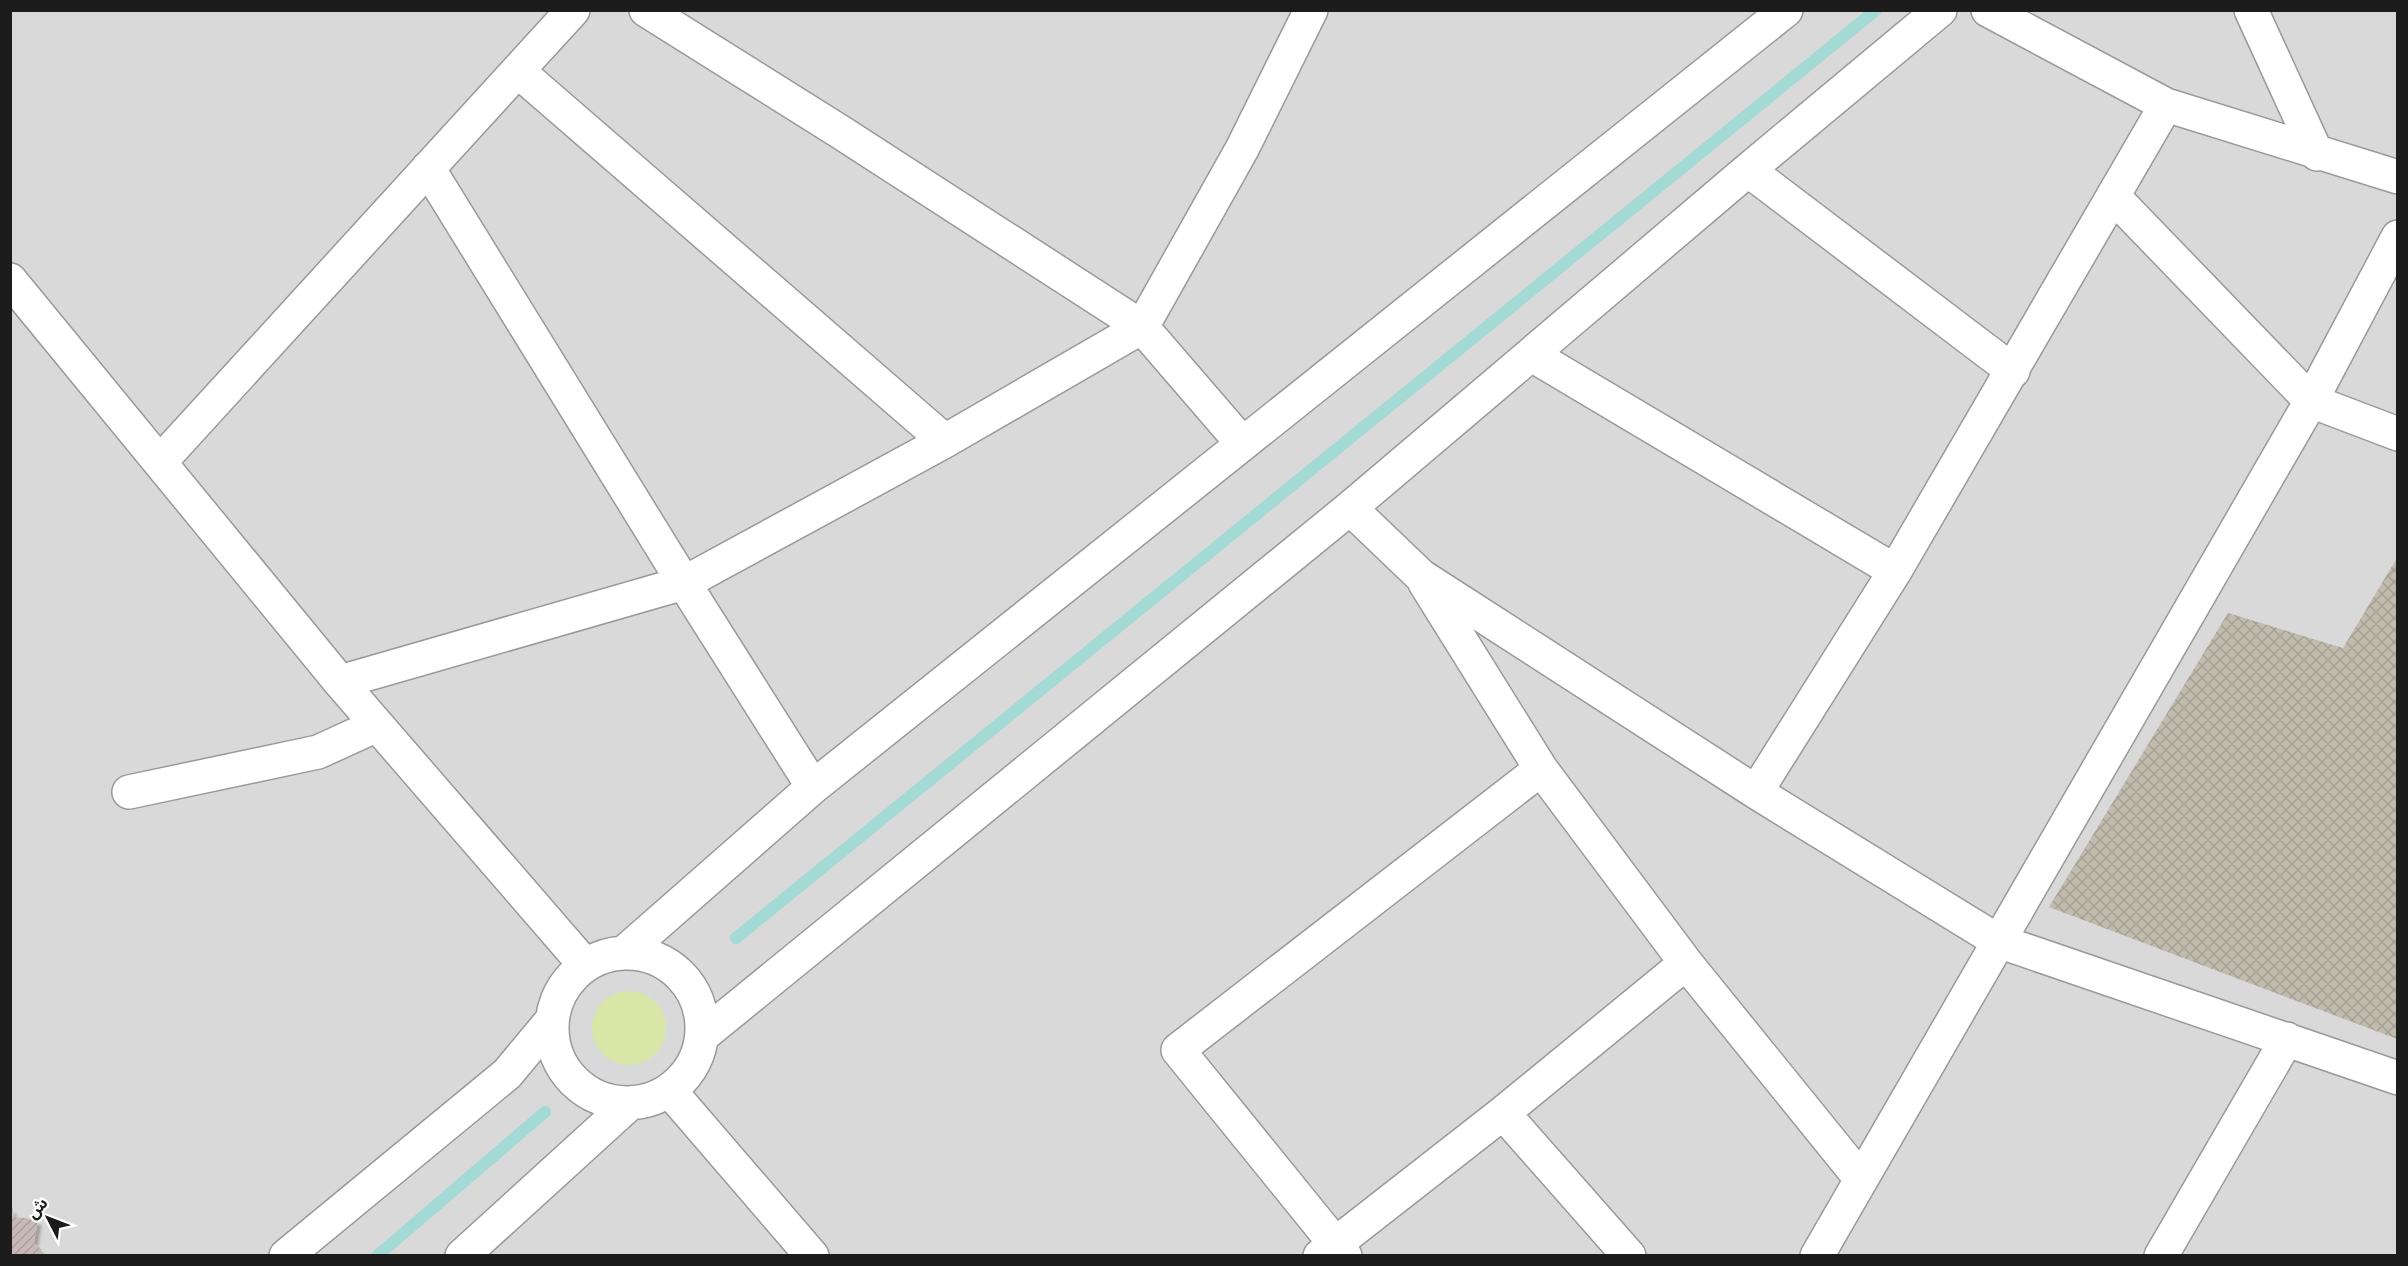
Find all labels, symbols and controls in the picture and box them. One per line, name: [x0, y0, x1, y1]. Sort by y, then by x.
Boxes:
north arrow: [18, 1188, 78, 1248]
text: ش: [24, 1195, 52, 1223]

